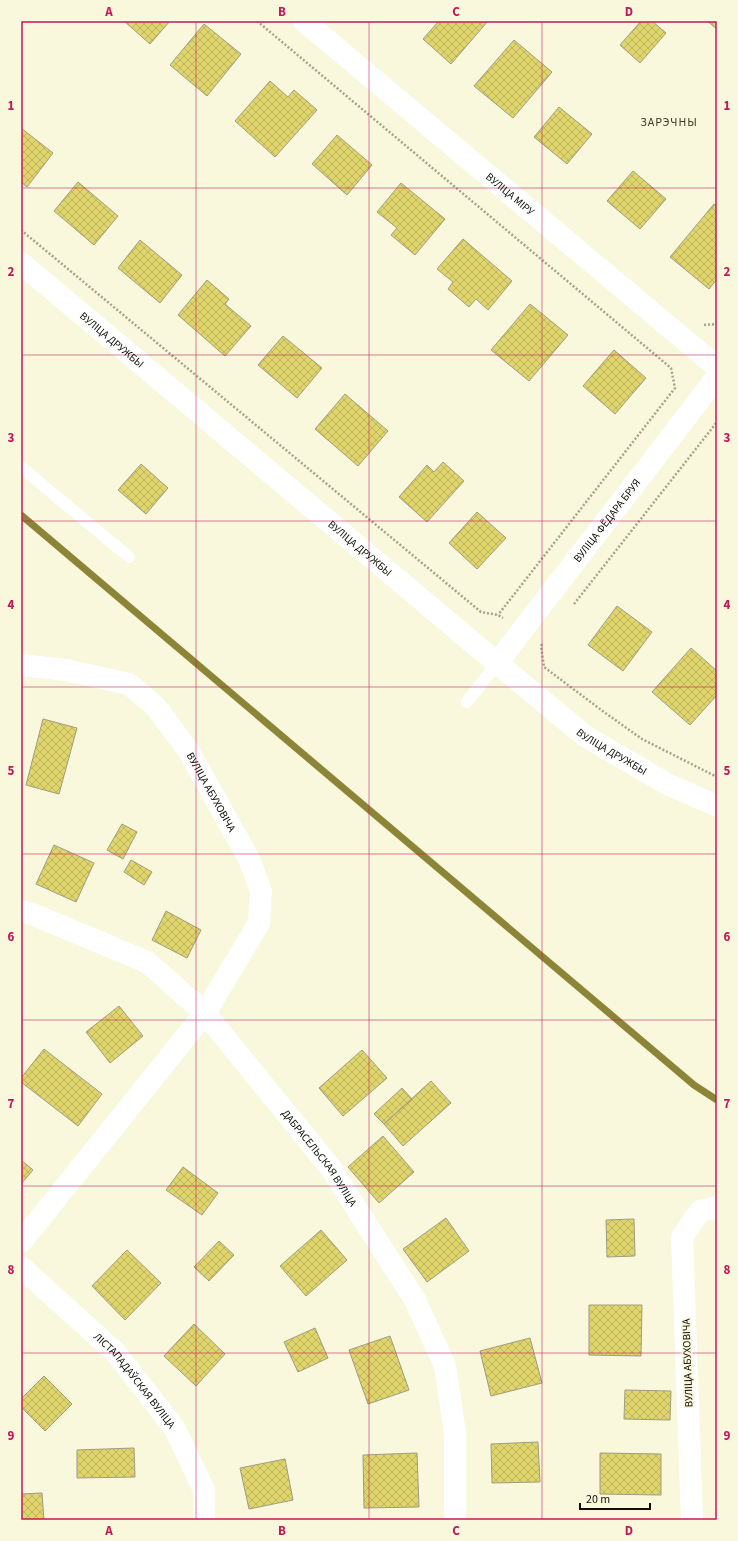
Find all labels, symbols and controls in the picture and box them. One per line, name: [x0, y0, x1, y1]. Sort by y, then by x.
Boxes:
text: A: [104, 3, 113, 21]
text: B: [278, 3, 286, 21]
text: C: [452, 3, 460, 21]
text: D: [625, 3, 633, 21]
text: 1: [8, 97, 15, 115]
text: 1: [724, 97, 731, 115]
district label: ЗАРЭЧНЫ: [640, 114, 698, 131]
street label: ВУЛІЦА МІРУ: [482, 169, 538, 219]
text: 2: [8, 263, 15, 281]
text: 2: [724, 263, 731, 281]
street label: ВУЛІЦА ДРУЖБЫ: [77, 309, 147, 371]
text: 3: [8, 429, 15, 447]
text: 3: [724, 429, 731, 447]
street label: ВУЛІЦА ФЁДАРА БРУЯ: [570, 476, 644, 566]
street label: ВУЛІЦА ДРУЖБЫ: [325, 517, 395, 580]
text: 4: [8, 596, 15, 614]
text: 4: [724, 596, 731, 614]
street label: ВУЛІЦА ДРУЖБЫ: [573, 725, 650, 779]
street label: ВУЛІЦА АБУХОВІЧА: [183, 750, 239, 835]
text: 5: [8, 762, 15, 780]
text: 5: [724, 762, 731, 780]
text: 6: [8, 928, 15, 946]
text: 6: [724, 928, 731, 946]
text: 7: [8, 1095, 15, 1113]
text: 7: [724, 1095, 731, 1113]
street label: ДАБРАСЕЛЬСКАЯ ВУЛІЦА: [278, 1106, 360, 1210]
text: 8: [8, 1261, 15, 1279]
text: 8: [724, 1261, 731, 1279]
street label: ВУЛІЦА АБУХОВІЧА: [678, 1318, 697, 1408]
street label: ЛІСТАПАДАЎСКАЯ ВУЛІЦА: [90, 1329, 179, 1432]
text: 9: [8, 1427, 15, 1445]
text: 9: [724, 1427, 731, 1445]
scale bar: [580, 1485, 650, 1511]
text: 20 m: [586, 1491, 610, 1508]
text: A: [104, 1522, 113, 1540]
text: B: [278, 1522, 286, 1540]
text: C: [452, 1522, 460, 1540]
text: D: [625, 1522, 633, 1540]

